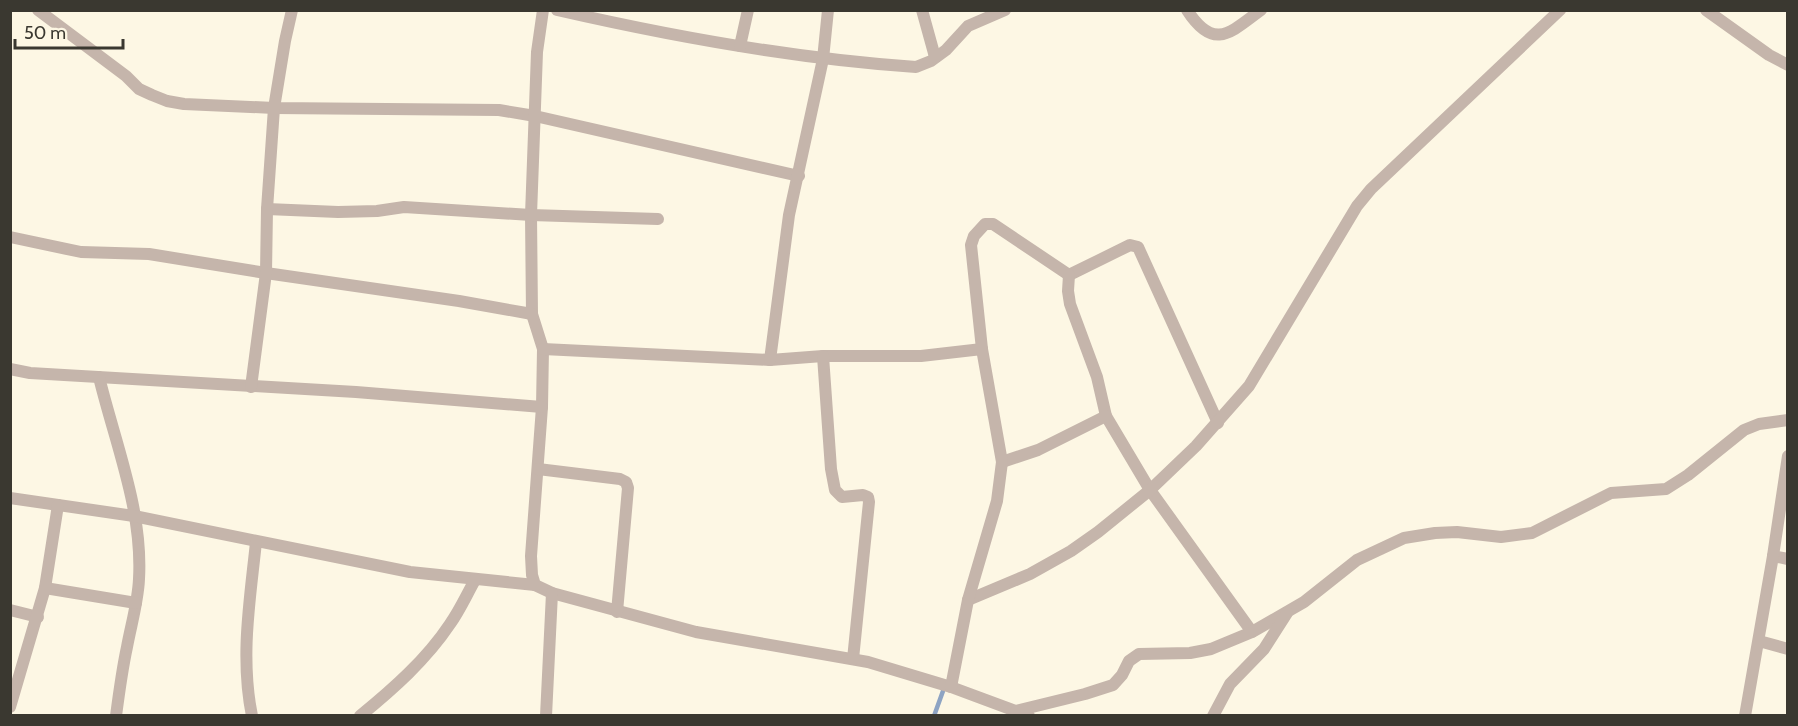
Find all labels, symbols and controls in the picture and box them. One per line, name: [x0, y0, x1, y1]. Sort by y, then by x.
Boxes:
scale bar: [15, 12, 123, 50]
text: 50 m: [24, 22, 66, 44]

